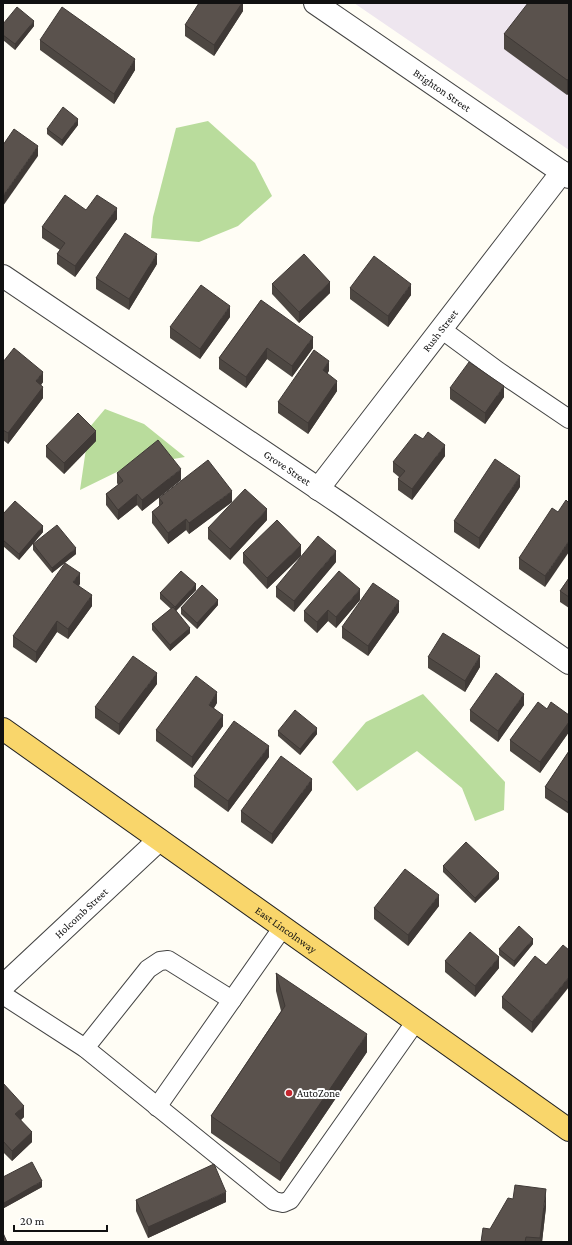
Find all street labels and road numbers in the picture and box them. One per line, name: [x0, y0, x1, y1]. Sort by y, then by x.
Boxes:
street label: Brighton Street: [411, 66, 473, 114]
street label: Rush Street: [420, 307, 460, 354]
street label: Grove Street: [262, 448, 313, 488]
street label: Holcomb Street: [52, 885, 110, 940]
street label: East Lincolnway: [253, 904, 320, 957]

